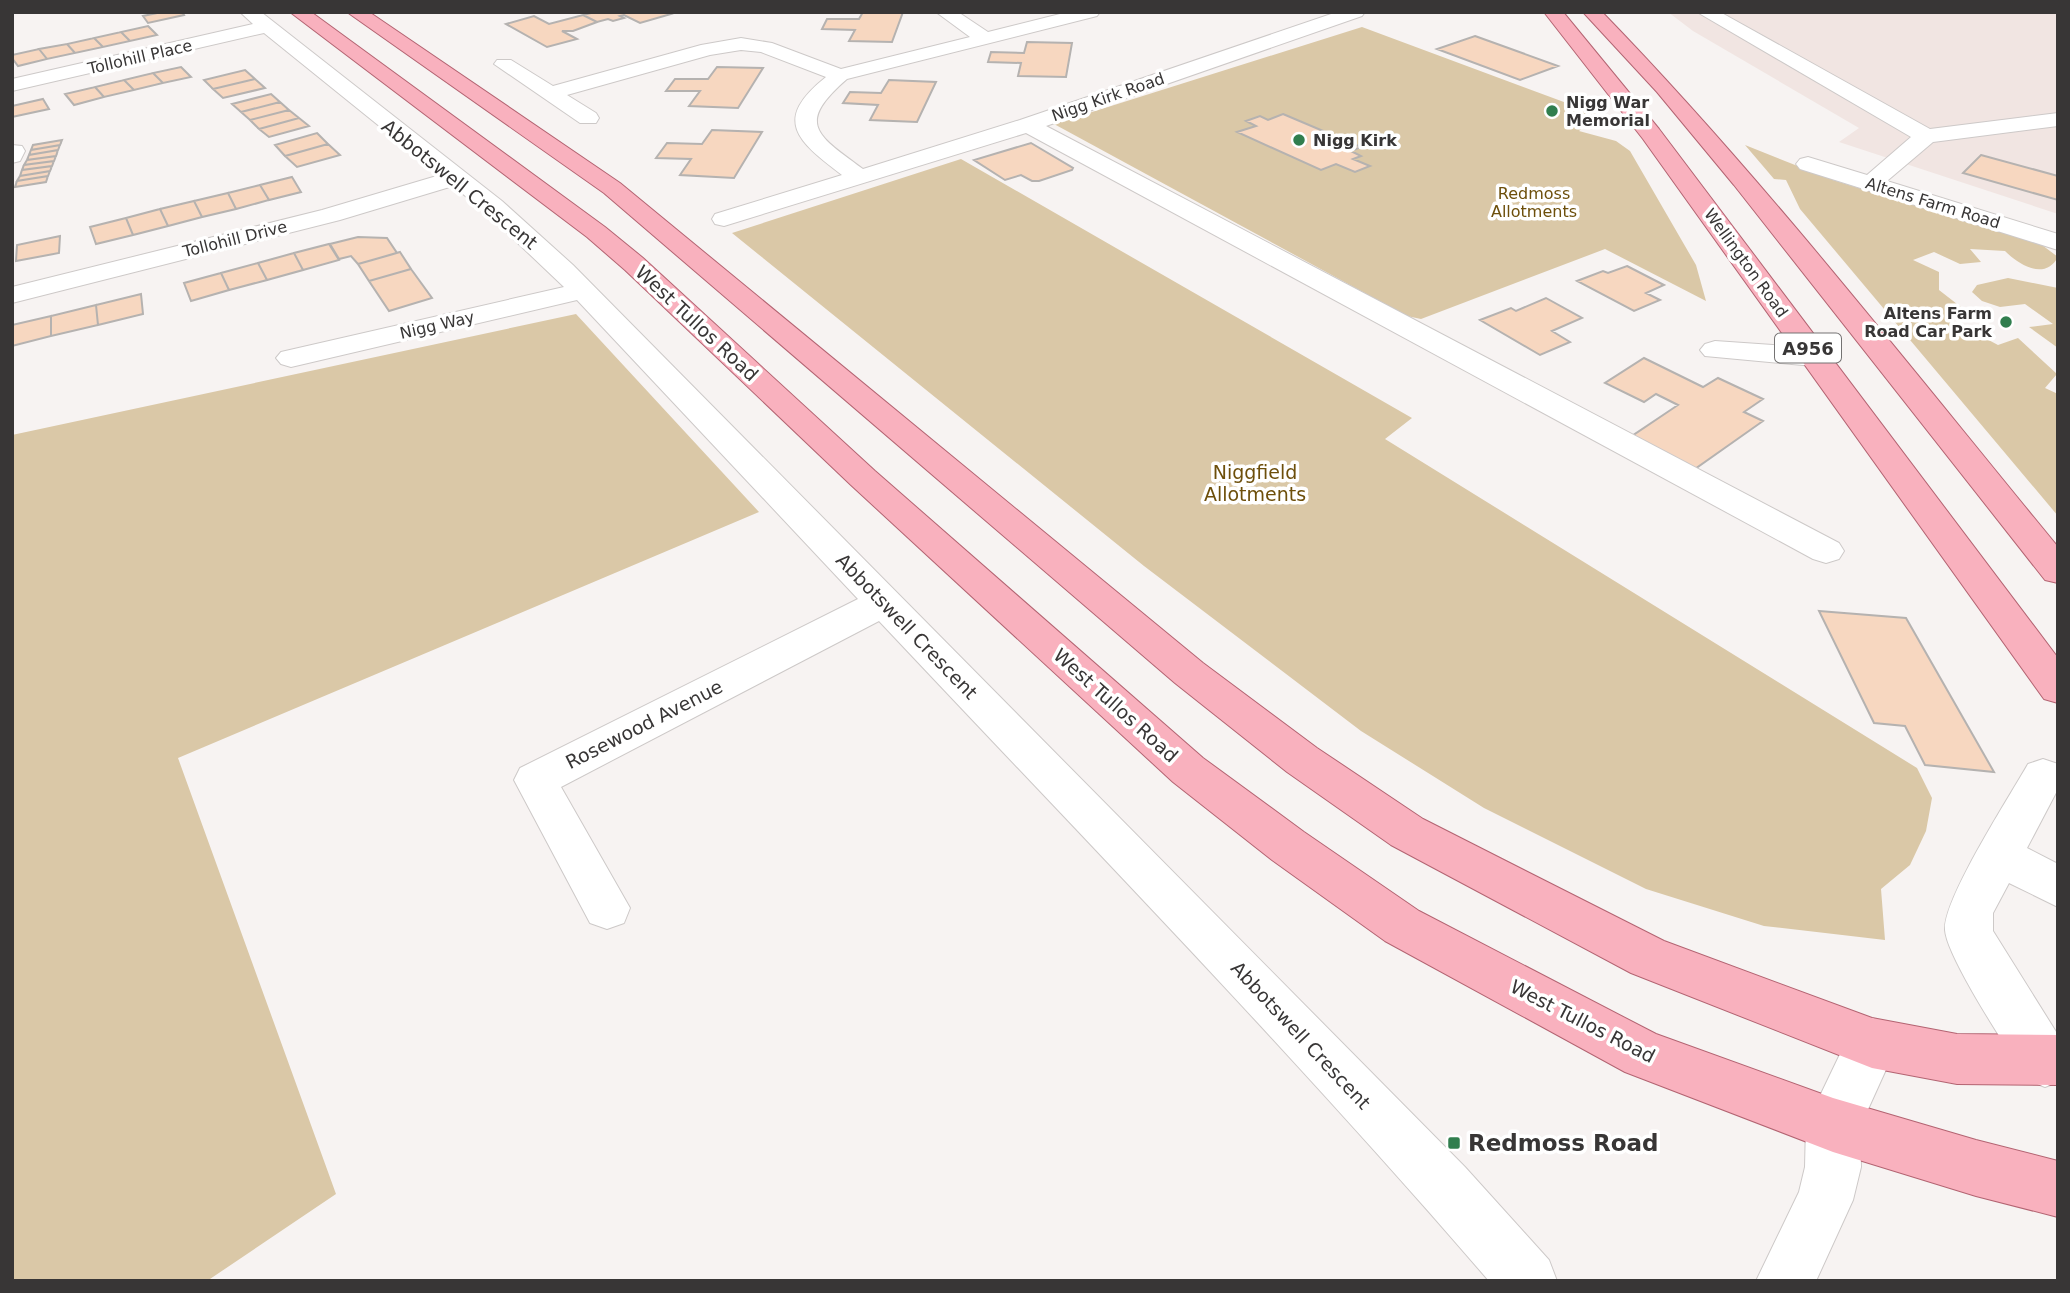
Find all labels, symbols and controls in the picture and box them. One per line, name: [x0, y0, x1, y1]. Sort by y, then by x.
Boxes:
street label: Tollohill Place: [85, 36, 194, 78]
street label: Nigg Kirk Road: [1049, 69, 1167, 125]
place label: Nigg War Memorial: [1566, 93, 1650, 130]
marker: Nigg War Memorial: [1544, 103, 1560, 119]
street label: Abbotswell Crescent: [378, 114, 542, 254]
place label: Nigg Kirk: [1313, 131, 1397, 150]
marker: Nigg Kirk: [1291, 132, 1307, 148]
street label: Altens Farm Road: [1863, 173, 2003, 233]
park label: Redmoss Allotments: [1491, 184, 1577, 221]
street label: Wellington Road: [1700, 205, 1792, 321]
street label: Tollohill Drive: [180, 217, 289, 261]
street label: West Tullos Road: [631, 261, 763, 385]
place label: Altens Farm Road Car Park: [1864, 304, 1992, 341]
street label: Nigg Way: [398, 307, 476, 343]
marker: Altens Farm Road Car Park: [1998, 314, 2014, 330]
road number: A956: [1775, 334, 1841, 362]
park label: Niggfield Allotments: [1204, 461, 1306, 505]
street label: Abbotswell Crescent: [832, 549, 982, 703]
street label: West Tullos Road: [1049, 644, 1183, 766]
street label: Rosewood Avenue: [562, 675, 726, 773]
street label: Abbotswell Crescent: [1227, 957, 1375, 1113]
street label: West Tullos Road: [1507, 975, 1659, 1067]
place label: Redmoss Road: [1468, 1130, 1658, 1156]
marker: Redmoss Road: [1446, 1135, 1462, 1151]

